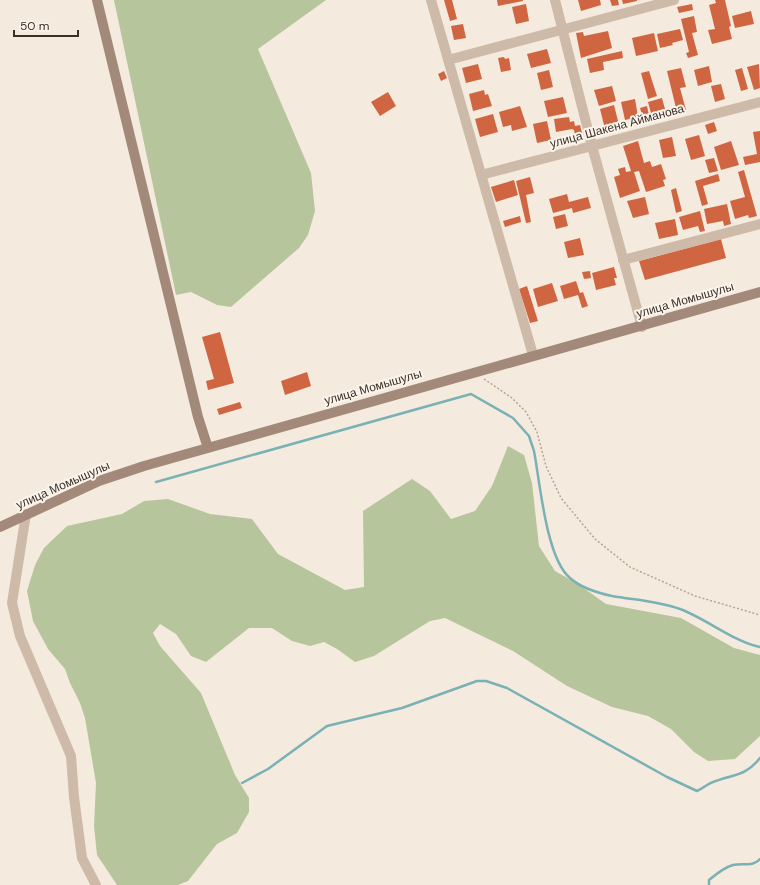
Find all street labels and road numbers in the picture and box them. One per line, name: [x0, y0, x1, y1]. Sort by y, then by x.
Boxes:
street label: улица Шакена Айманова: [548, 100, 686, 152]
street label: улица Момышулы: [634, 278, 736, 322]
street label: улица Момышулы: [322, 365, 424, 409]
street label: улица Момышулы: [14, 457, 112, 513]

